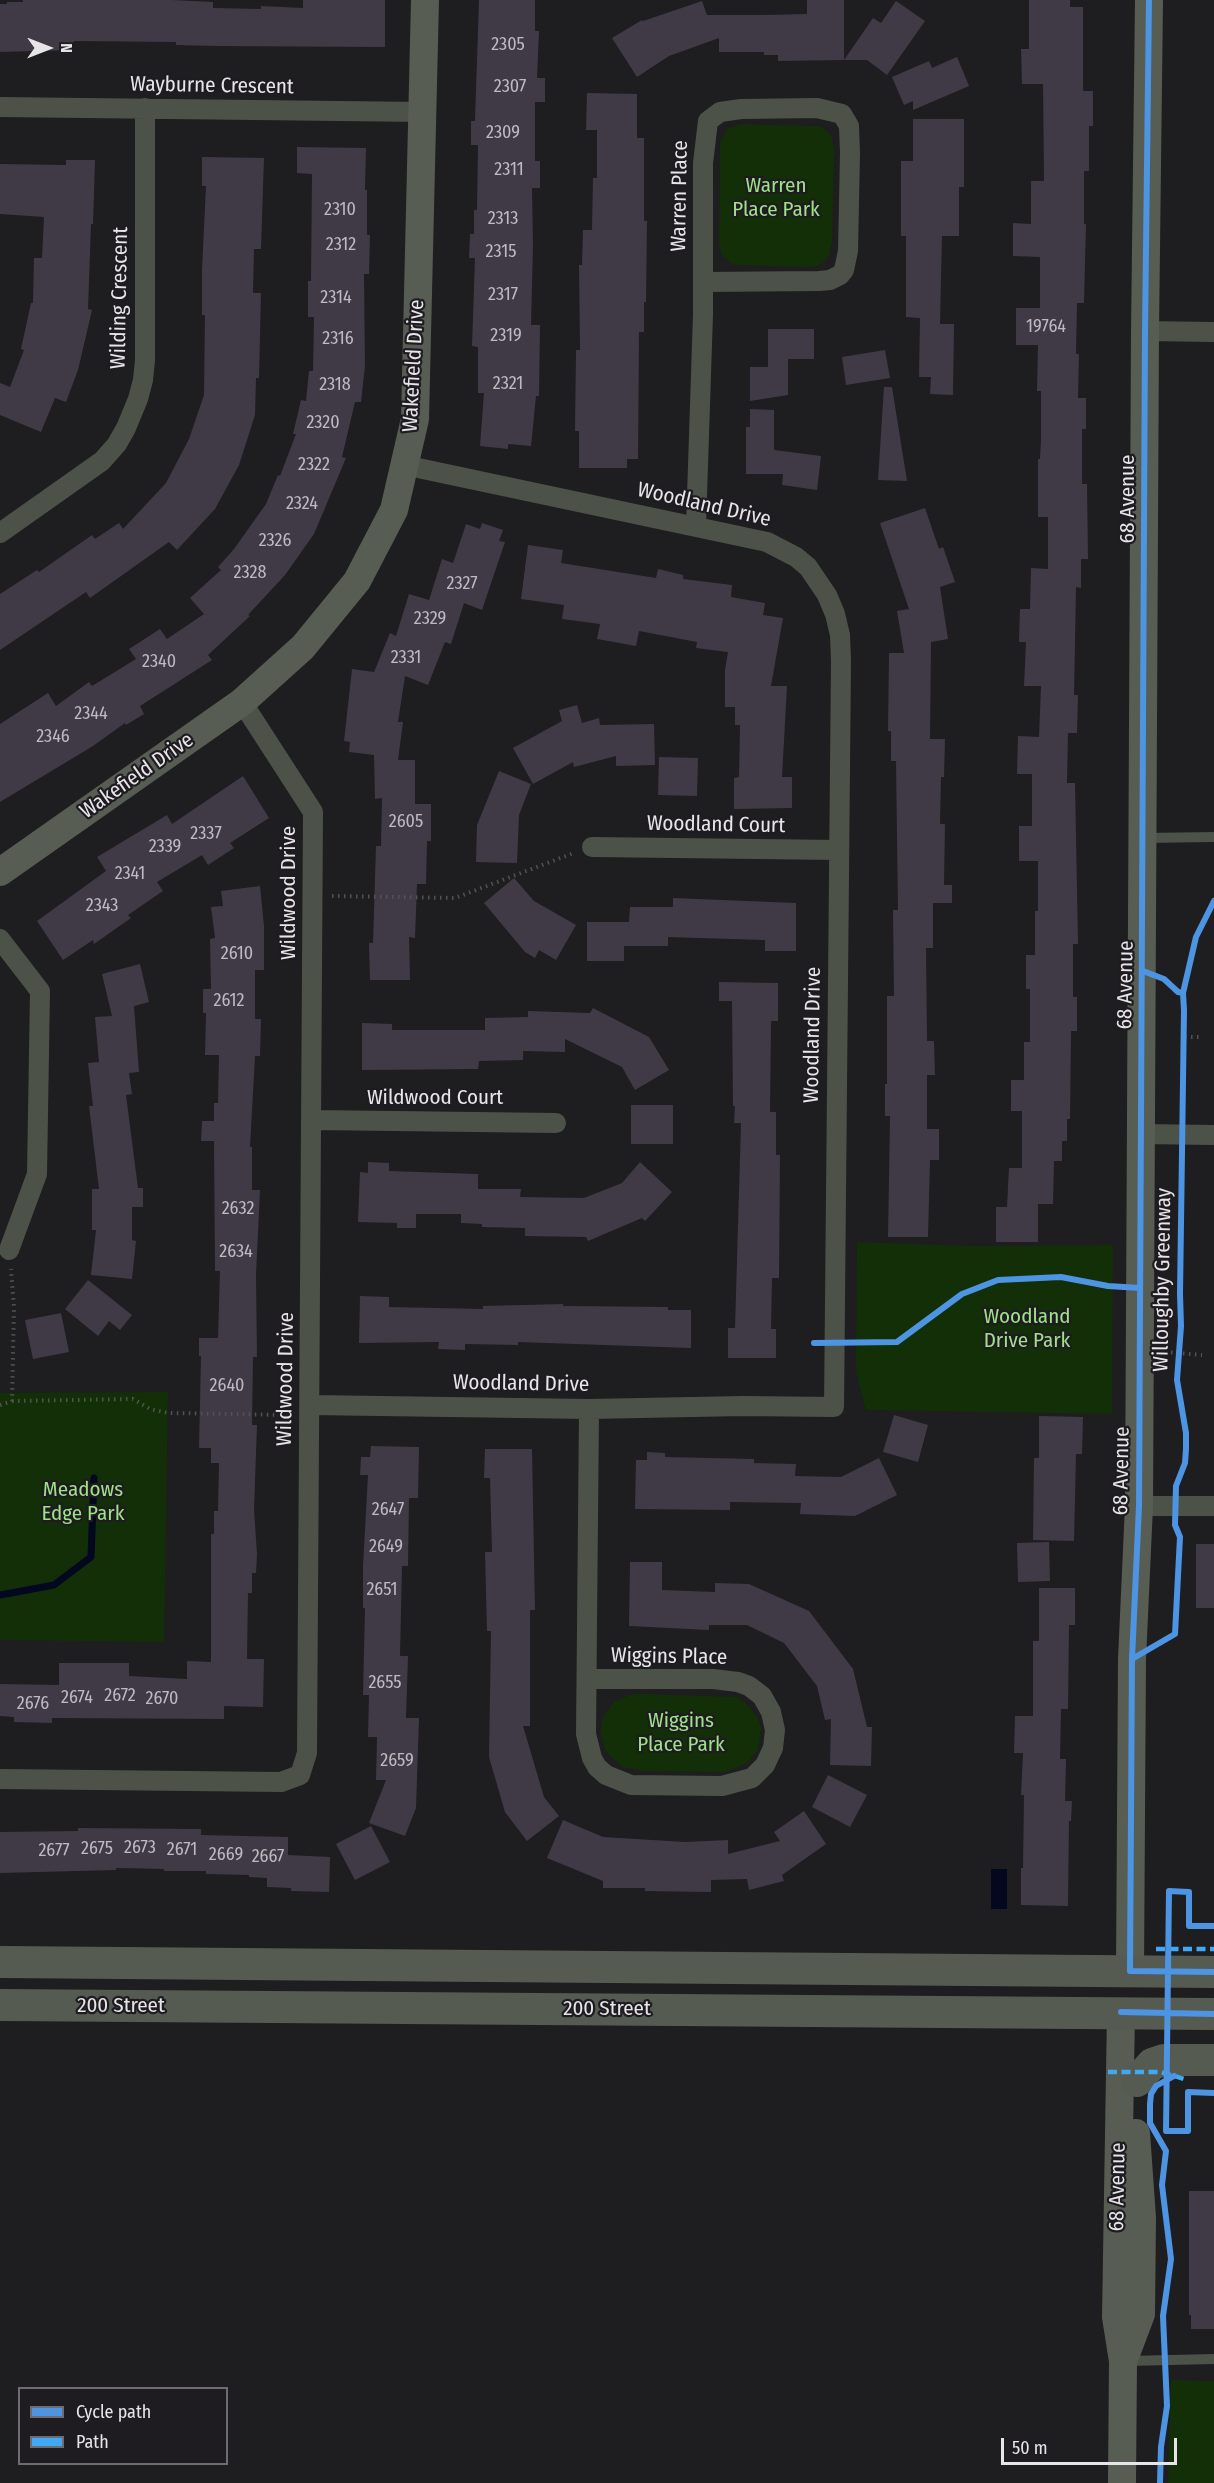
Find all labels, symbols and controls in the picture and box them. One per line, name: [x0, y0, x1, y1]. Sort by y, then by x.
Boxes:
north arrow: [18, 18, 78, 78]
house number: 2305: [491, 34, 525, 56]
text: N: [57, 43, 76, 53]
street label: Wayburne Crescent: [130, 72, 294, 100]
house number: 2307: [494, 76, 526, 98]
house number: 2309: [486, 122, 520, 144]
street label: Warren Place: [666, 140, 694, 252]
house number: 2311: [494, 159, 524, 181]
park label: Warren Place Park: [732, 173, 820, 223]
house number: 2310: [324, 199, 356, 221]
house number: 2313: [488, 208, 518, 230]
street label: Wilding Crescent: [106, 227, 134, 369]
house number: 2312: [326, 234, 356, 256]
house number: 2315: [486, 241, 516, 263]
house number: 2317: [488, 284, 518, 306]
house number: 2314: [320, 287, 352, 309]
street label: Wakefield Drive: [398, 299, 430, 433]
house number: 19764: [1026, 316, 1066, 338]
house number: 2319: [490, 325, 522, 347]
house number: 2316: [322, 328, 354, 350]
house number: 2321: [493, 373, 523, 395]
house number: 2318: [319, 374, 351, 396]
house number: 2320: [306, 412, 340, 434]
house number: 2322: [298, 454, 330, 476]
street label: 68 Avenue: [1115, 455, 1141, 543]
street label: Woodland Drive: [635, 477, 773, 533]
house number: 2324: [286, 493, 318, 515]
house number: 2326: [259, 530, 291, 552]
house number: 2328: [234, 562, 266, 584]
house number: 2327: [447, 573, 477, 595]
house number: 2329: [414, 608, 446, 630]
house number: 2331: [391, 647, 421, 669]
house number: 2340: [142, 651, 176, 673]
house number: 2344: [74, 703, 108, 725]
house number: 2346: [36, 726, 70, 748]
street label: Wakefield Drive: [75, 728, 199, 824]
house number: 2605: [389, 811, 423, 833]
street label: Woodland Court: [647, 811, 785, 839]
house number: 2337: [190, 823, 222, 845]
street label: Wildwood Drive: [276, 826, 302, 960]
house number: 2339: [149, 836, 181, 858]
house number: 2341: [115, 863, 145, 885]
house number: 2343: [86, 895, 118, 917]
street label: 68 Avenue: [1113, 940, 1139, 1030]
house number: 2610: [221, 943, 253, 965]
street label: Woodland Drive: [799, 967, 827, 1103]
house number: 2612: [213, 990, 245, 1012]
street label: Wildwood Court: [367, 1085, 503, 1111]
street label: Willoughby Greenway: [1149, 1188, 1177, 1372]
house number: 2632: [222, 1198, 254, 1220]
house number: 2634: [219, 1241, 253, 1263]
park label: Woodland Drive Park: [984, 1304, 1070, 1354]
street label: Wildwood Drive: [272, 1312, 300, 1446]
street label: Woodland Drive: [453, 1370, 589, 1398]
house number: 2640: [210, 1375, 244, 1397]
street label: 68 Avenue: [1109, 1426, 1135, 1516]
park label: Meadows Edge Park: [42, 1477, 124, 1527]
house number: 2647: [372, 1499, 404, 1521]
house number: 2649: [369, 1536, 403, 1558]
house number: 2651: [366, 1579, 398, 1601]
street label: Wiggins Place: [611, 1643, 727, 1671]
house number: 2655: [368, 1672, 402, 1694]
house number: 2672: [104, 1685, 136, 1707]
house number: 2674: [61, 1687, 93, 1709]
house number: 2670: [146, 1688, 178, 1710]
house number: 2676: [17, 1693, 49, 1715]
park label: Wiggins Place Park: [637, 1708, 725, 1758]
house number: 2659: [380, 1750, 414, 1772]
house number: 2673: [124, 1837, 156, 1859]
house number: 2675: [81, 1838, 113, 1860]
house number: 2671: [167, 1839, 197, 1861]
house number: 2677: [38, 1840, 70, 1862]
house number: 2669: [209, 1844, 243, 1866]
house number: 2667: [252, 1846, 284, 1868]
street label: 200 Street: [77, 1993, 165, 2019]
street label: 200 Street: [563, 1996, 651, 2022]
street label: 68 Avenue: [1105, 2142, 1131, 2232]
legend: [18, 2387, 228, 2465]
text: Cycle path: [76, 2401, 151, 2423]
scale bar: [1004, 2426, 1180, 2464]
text: Path: [76, 2431, 109, 2453]
text: 50 m: [1012, 2437, 1048, 2459]

